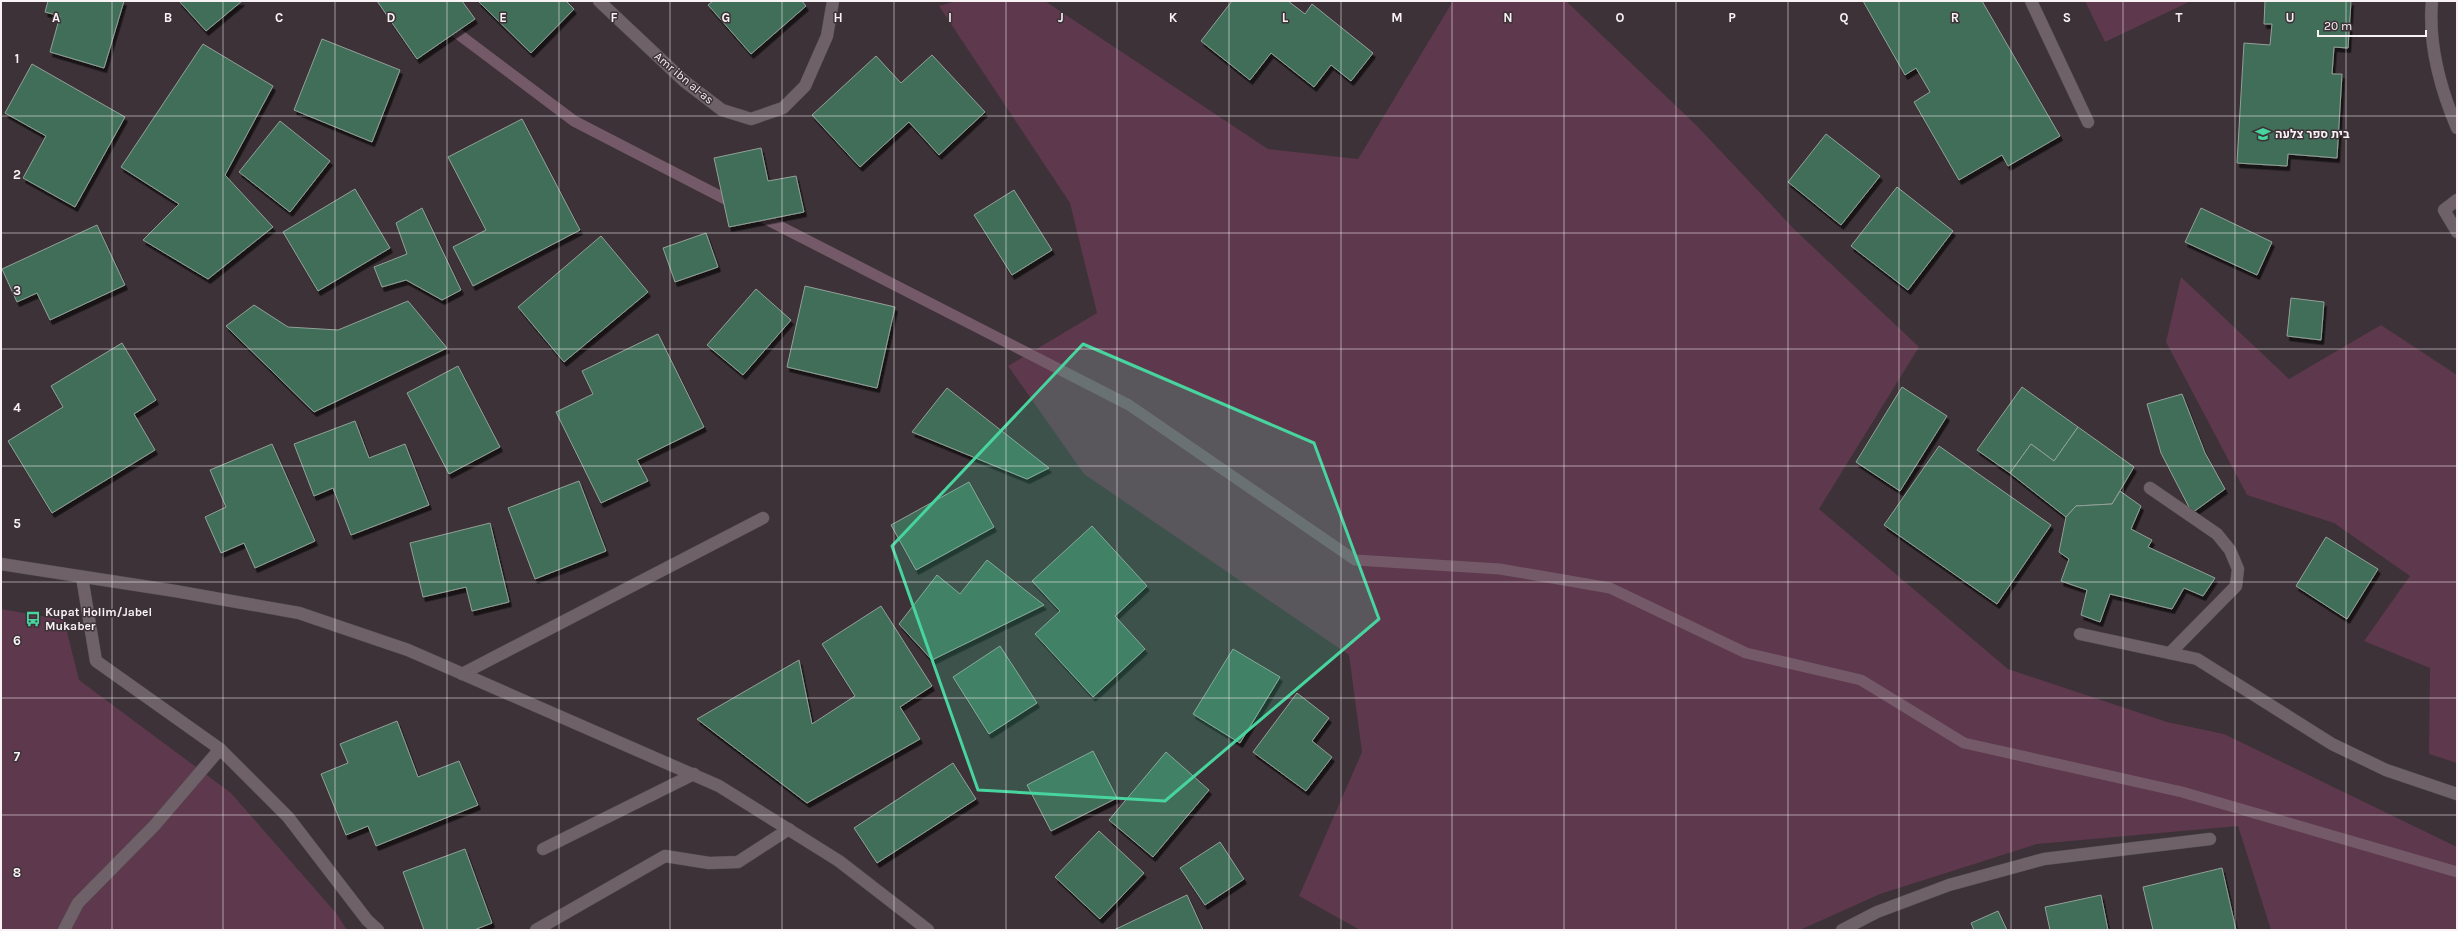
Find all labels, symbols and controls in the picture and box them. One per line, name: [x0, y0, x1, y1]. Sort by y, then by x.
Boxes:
text: A: [52, 10, 60, 25]
text: B: [164, 10, 172, 25]
text: C: [275, 10, 283, 25]
text: D: [387, 10, 396, 25]
text: E: [499, 10, 507, 25]
text: F: [610, 10, 618, 25]
text: G: [722, 10, 730, 25]
text: H: [833, 10, 843, 25]
text: I: [948, 10, 952, 25]
text: J: [1058, 10, 1064, 25]
text: K: [1169, 10, 1178, 25]
text: L: [1282, 10, 1289, 25]
text: M: [1391, 10, 1403, 25]
text: N: [1503, 10, 1513, 25]
text: O: [1616, 10, 1625, 25]
text: P: [1728, 10, 1736, 25]
text: Q: [1840, 10, 1849, 25]
text: R: [1951, 10, 1959, 25]
text: S: [2063, 10, 2071, 25]
text: T: [2176, 10, 2183, 25]
text: U: [2286, 10, 2294, 25]
scale bar: [2318, 12, 2426, 38]
text: 20 m: [2324, 19, 2352, 33]
street label: Amr ibn al-as: [651, 49, 717, 107]
text: 1: [15, 51, 19, 66]
school or university icon: בית ספר צלעה: [2254, 125, 2272, 143]
place label: בית ספר צלעה: [2275, 127, 2350, 141]
text: 2: [13, 167, 21, 182]
text: 3: [13, 283, 21, 298]
text: 4: [13, 400, 21, 415]
text: 5: [13, 516, 21, 531]
place label: Kupat Holim/Jabel Mukaber: [45, 605, 152, 633]
bus stop icon: Kupat Holim/Jabel Mukaber: [24, 610, 42, 628]
text: 6: [13, 633, 21, 648]
text: 7: [14, 749, 21, 764]
text: 8: [13, 865, 21, 880]

